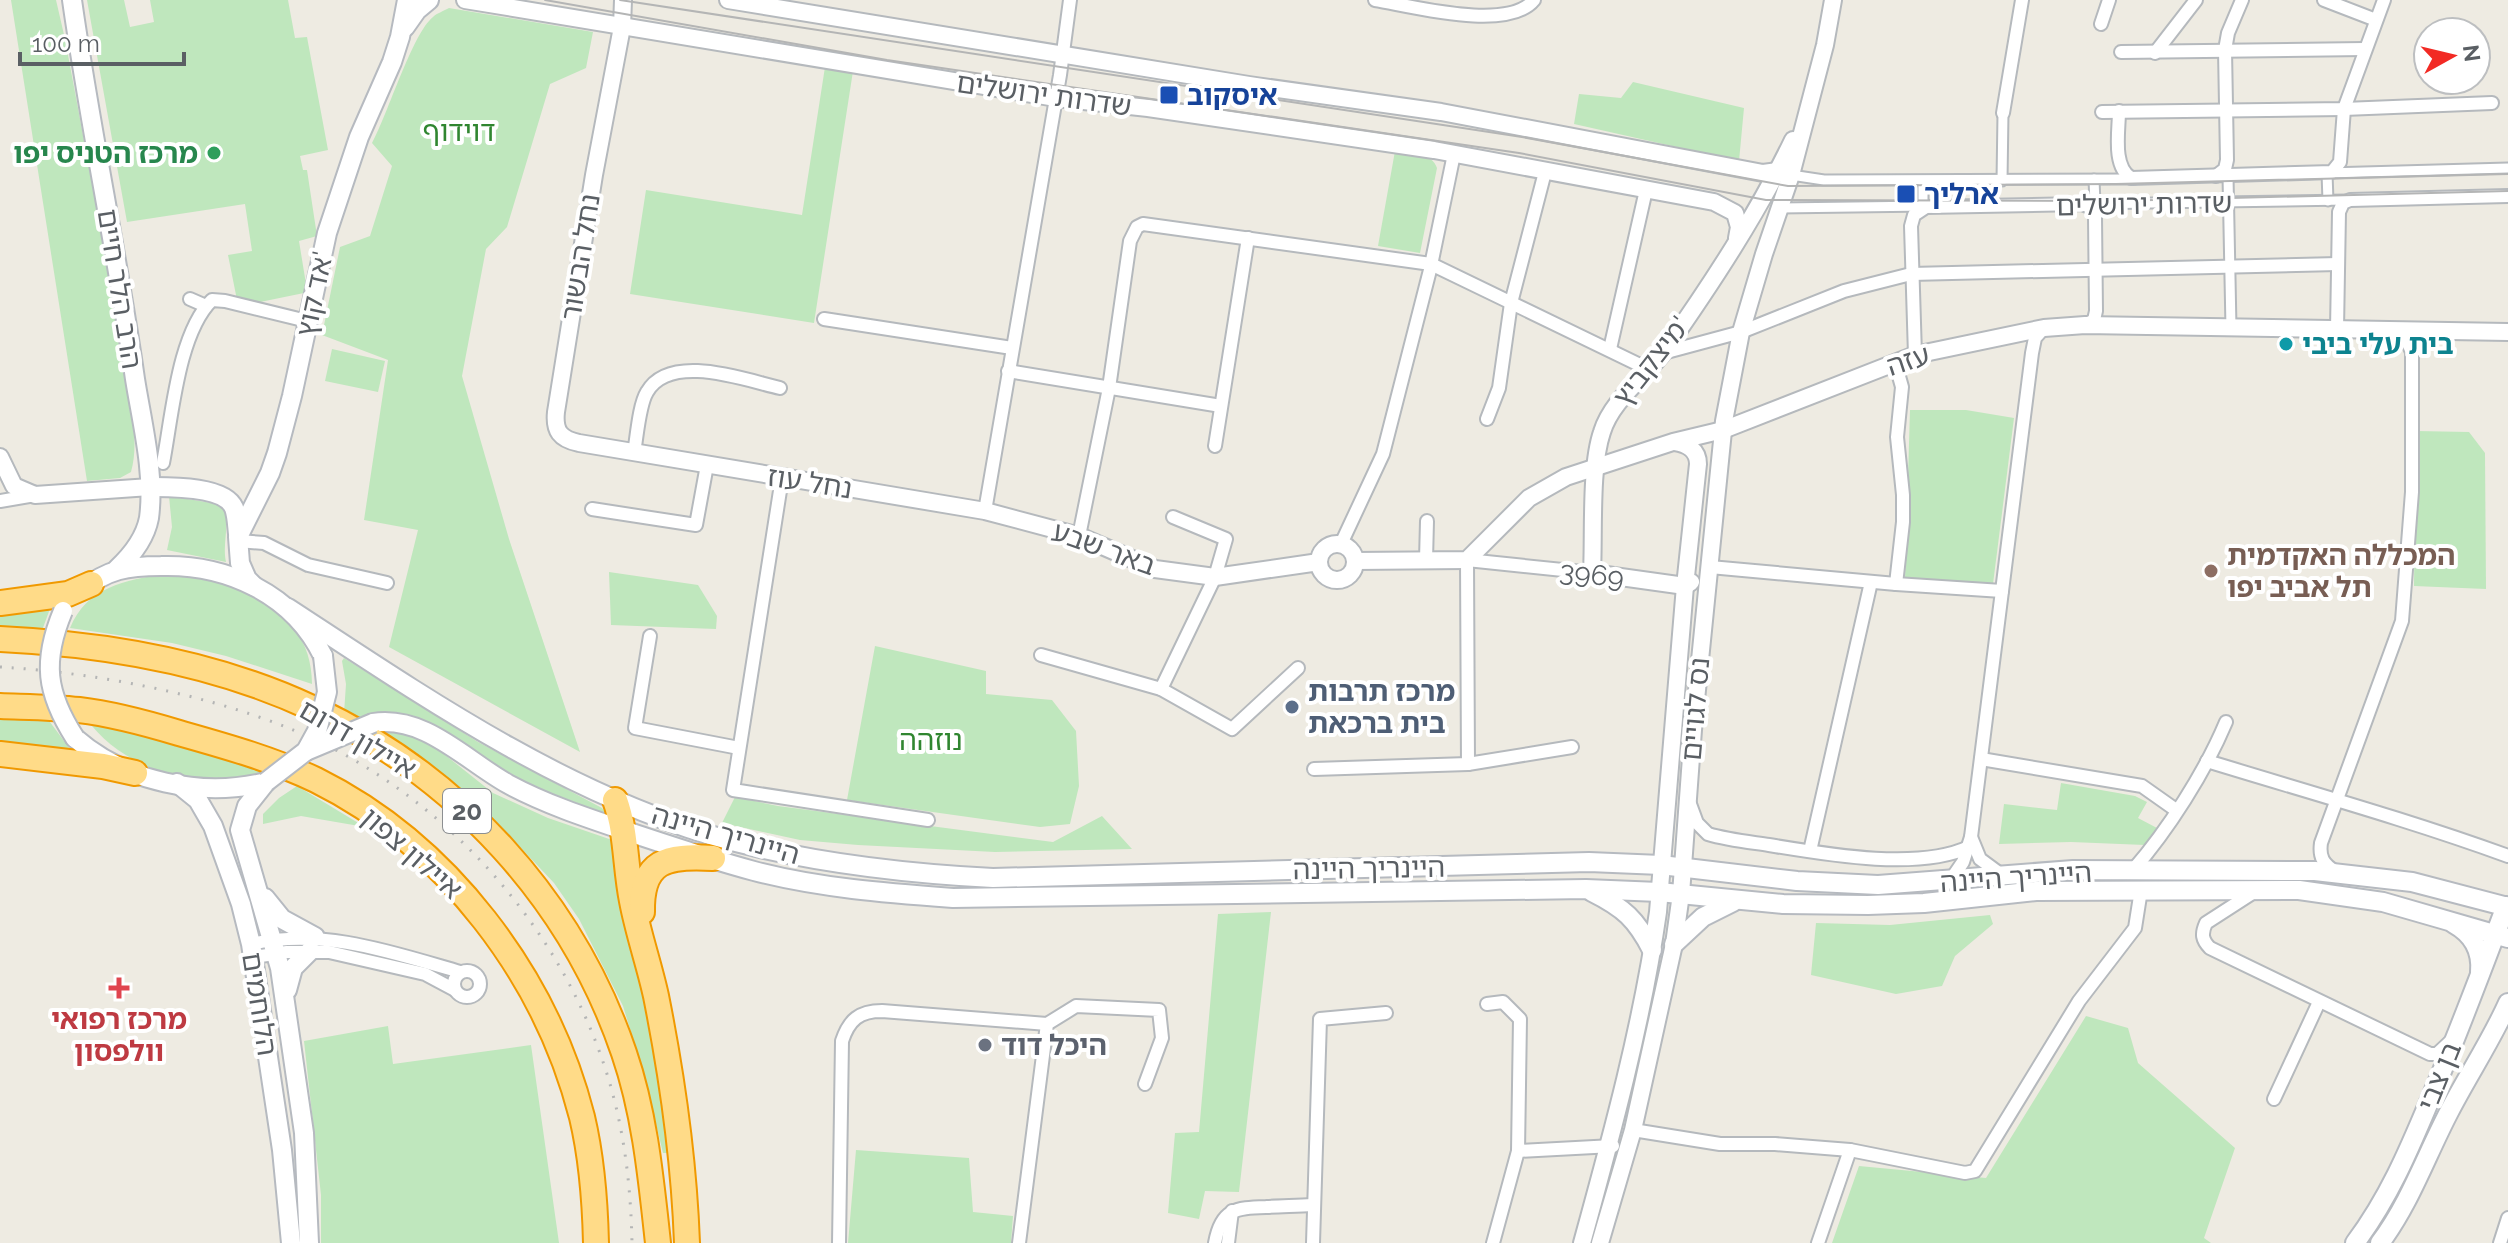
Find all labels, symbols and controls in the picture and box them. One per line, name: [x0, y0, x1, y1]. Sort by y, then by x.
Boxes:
scale bar: [20, 16, 184, 66]
north arrow: [2412, 16, 2492, 96]
text: 100 m: [32, 29, 100, 58]
text: N: [2458, 43, 2486, 63]
street label: שדרות ירושלים: [954, 66, 1134, 123]
place label: איסקוב: [1187, 79, 1277, 112]
marker: איסקוב: [1158, 84, 1180, 106]
park label: דוידוף: [423, 115, 495, 148]
place label: מרכז הטניס יפו: [13, 137, 198, 170]
marker: מרכז הטניס יפו: [205, 144, 223, 162]
place label: ארליך: [1924, 178, 1999, 211]
marker: ארליך: [1895, 183, 1917, 205]
street label: שדרות ירושלים: [2056, 186, 2232, 223]
street label: נחל הבשור: [554, 191, 607, 323]
street label: הרב הלר חיים: [91, 207, 148, 371]
street label: אד קוץ': [289, 248, 340, 340]
street label: מיצקביץ': [1606, 310, 1697, 413]
place label: בית עלי ביבי: [2302, 328, 2454, 361]
marker: בית עלי ביבי: [2277, 335, 2295, 353]
street label: עזה: [1882, 338, 1934, 383]
street label: נחל עוז: [765, 460, 855, 505]
street label: באר שבע: [1047, 515, 1160, 582]
place label: המכללה האקדמית תל אביב יפו: [2227, 539, 2455, 604]
street label: 3969: [1558, 554, 1626, 595]
marker: המכללה האקדמית תל אביב יפו: [2202, 562, 2220, 580]
street label: נס לגויים: [1675, 656, 1716, 762]
place label: מרכז תרבות בית ברכאת: [1308, 675, 1455, 740]
street label: איילון דרום: [294, 693, 422, 786]
marker: מרכז תרבות בית ברכאת: [1283, 698, 1301, 716]
park label: נוזהה: [899, 724, 963, 757]
road number: 20: [443, 789, 491, 833]
street label: היינריך היינה: [648, 798, 804, 871]
street label: איילון צפון: [355, 801, 469, 906]
street label: היינריך היינה: [1293, 851, 1445, 886]
street label: היינריך היינה: [1939, 856, 2093, 899]
street label: הלוחמים: [235, 950, 284, 1058]
marker: מרכז רפואי וולפסון: [108, 977, 130, 999]
place label: מרכז רפואי וולפסון: [51, 1003, 187, 1068]
place label: היכל דוד: [1001, 1029, 1107, 1062]
marker: היכל דוד: [976, 1036, 994, 1054]
street label: בן צבי: [2411, 1037, 2468, 1116]

